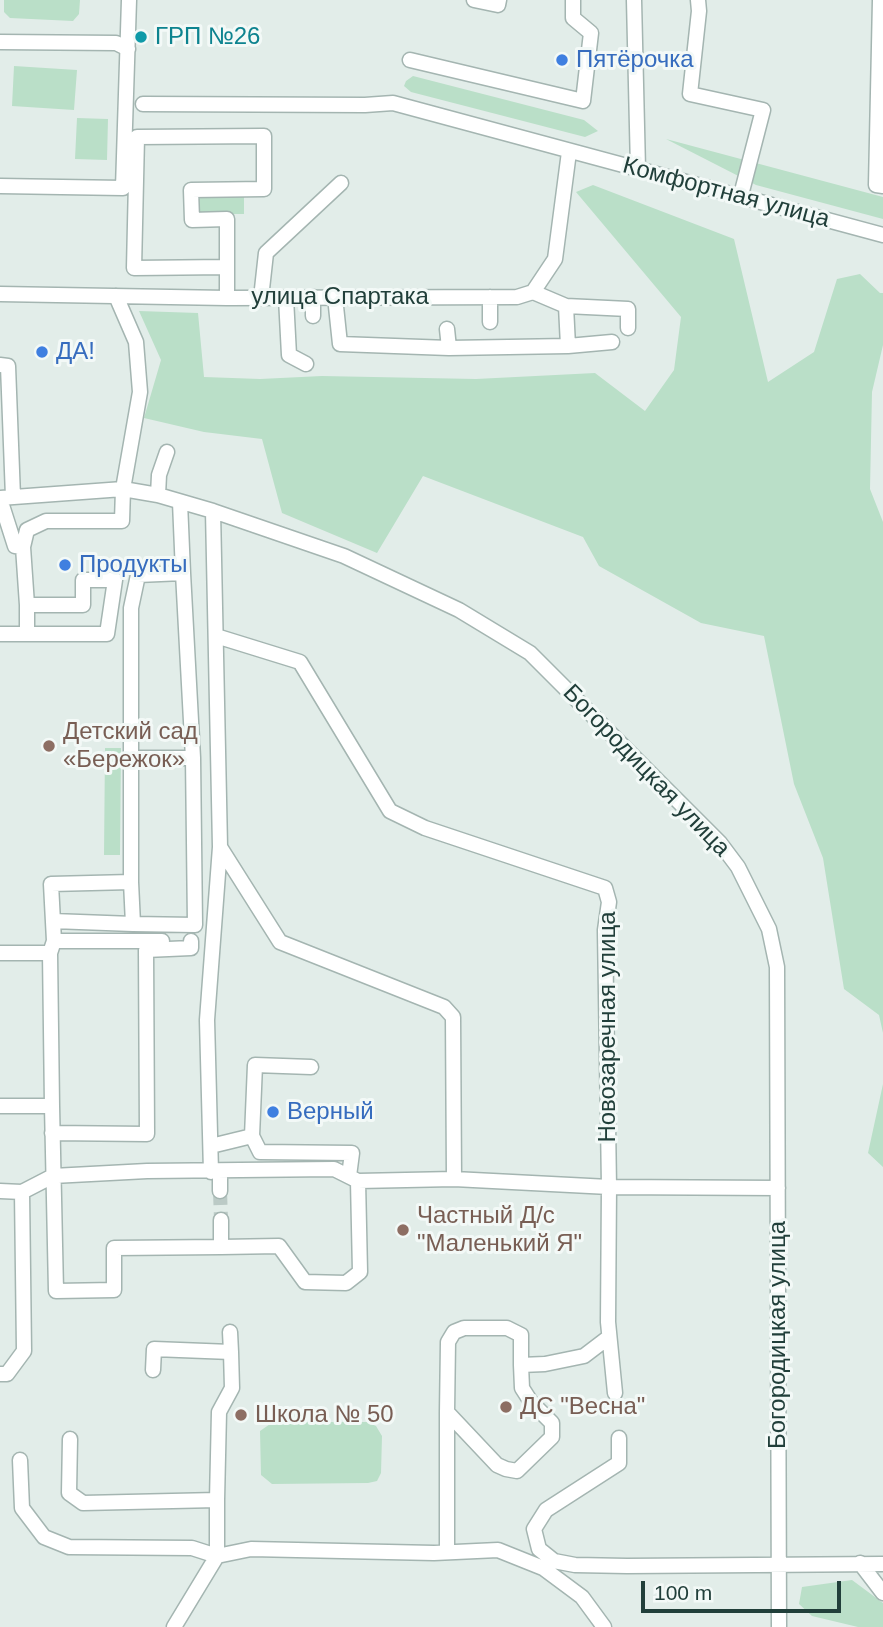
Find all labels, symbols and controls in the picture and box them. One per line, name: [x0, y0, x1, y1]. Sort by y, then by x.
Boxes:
place label: ГРП №26: [155, 23, 260, 51]
marker: ГРП №26: [133, 29, 149, 45]
place label: Пятёрочка: [576, 46, 694, 74]
marker: Пятёрочка: [554, 52, 570, 68]
street label: Комфортная улица: [619, 152, 833, 234]
street label: улица Спартака: [251, 283, 429, 311]
place label: ДА!: [56, 338, 95, 366]
marker: ДА!: [34, 344, 50, 360]
place label: Продукты: [79, 551, 187, 579]
marker: Продукты: [57, 557, 73, 573]
street label: Богородицкая улица: [556, 679, 736, 863]
place label: Детский сад «Бережок»: [63, 718, 198, 774]
marker: Детский сад «Бережок»: [41, 738, 57, 754]
street label: Новозаречная улица: [594, 911, 622, 1143]
place label: Верный: [287, 1098, 374, 1126]
marker: Верный: [265, 1104, 281, 1120]
place label: Частный Д/с "Маленький Я": [417, 1202, 582, 1258]
street label: Богородицкая улица: [764, 1221, 792, 1449]
marker: Частный Д/с "Маленький Я": [395, 1222, 411, 1238]
place label: ДС "Весна": [520, 1393, 645, 1421]
marker: ДС "Весна": [498, 1399, 514, 1415]
place label: Школа № 50: [255, 1401, 394, 1429]
marker: Школа № 50: [233, 1407, 249, 1423]
scale bar: [645, 1568, 844, 1612]
text: 100 m: [654, 1581, 712, 1604]

